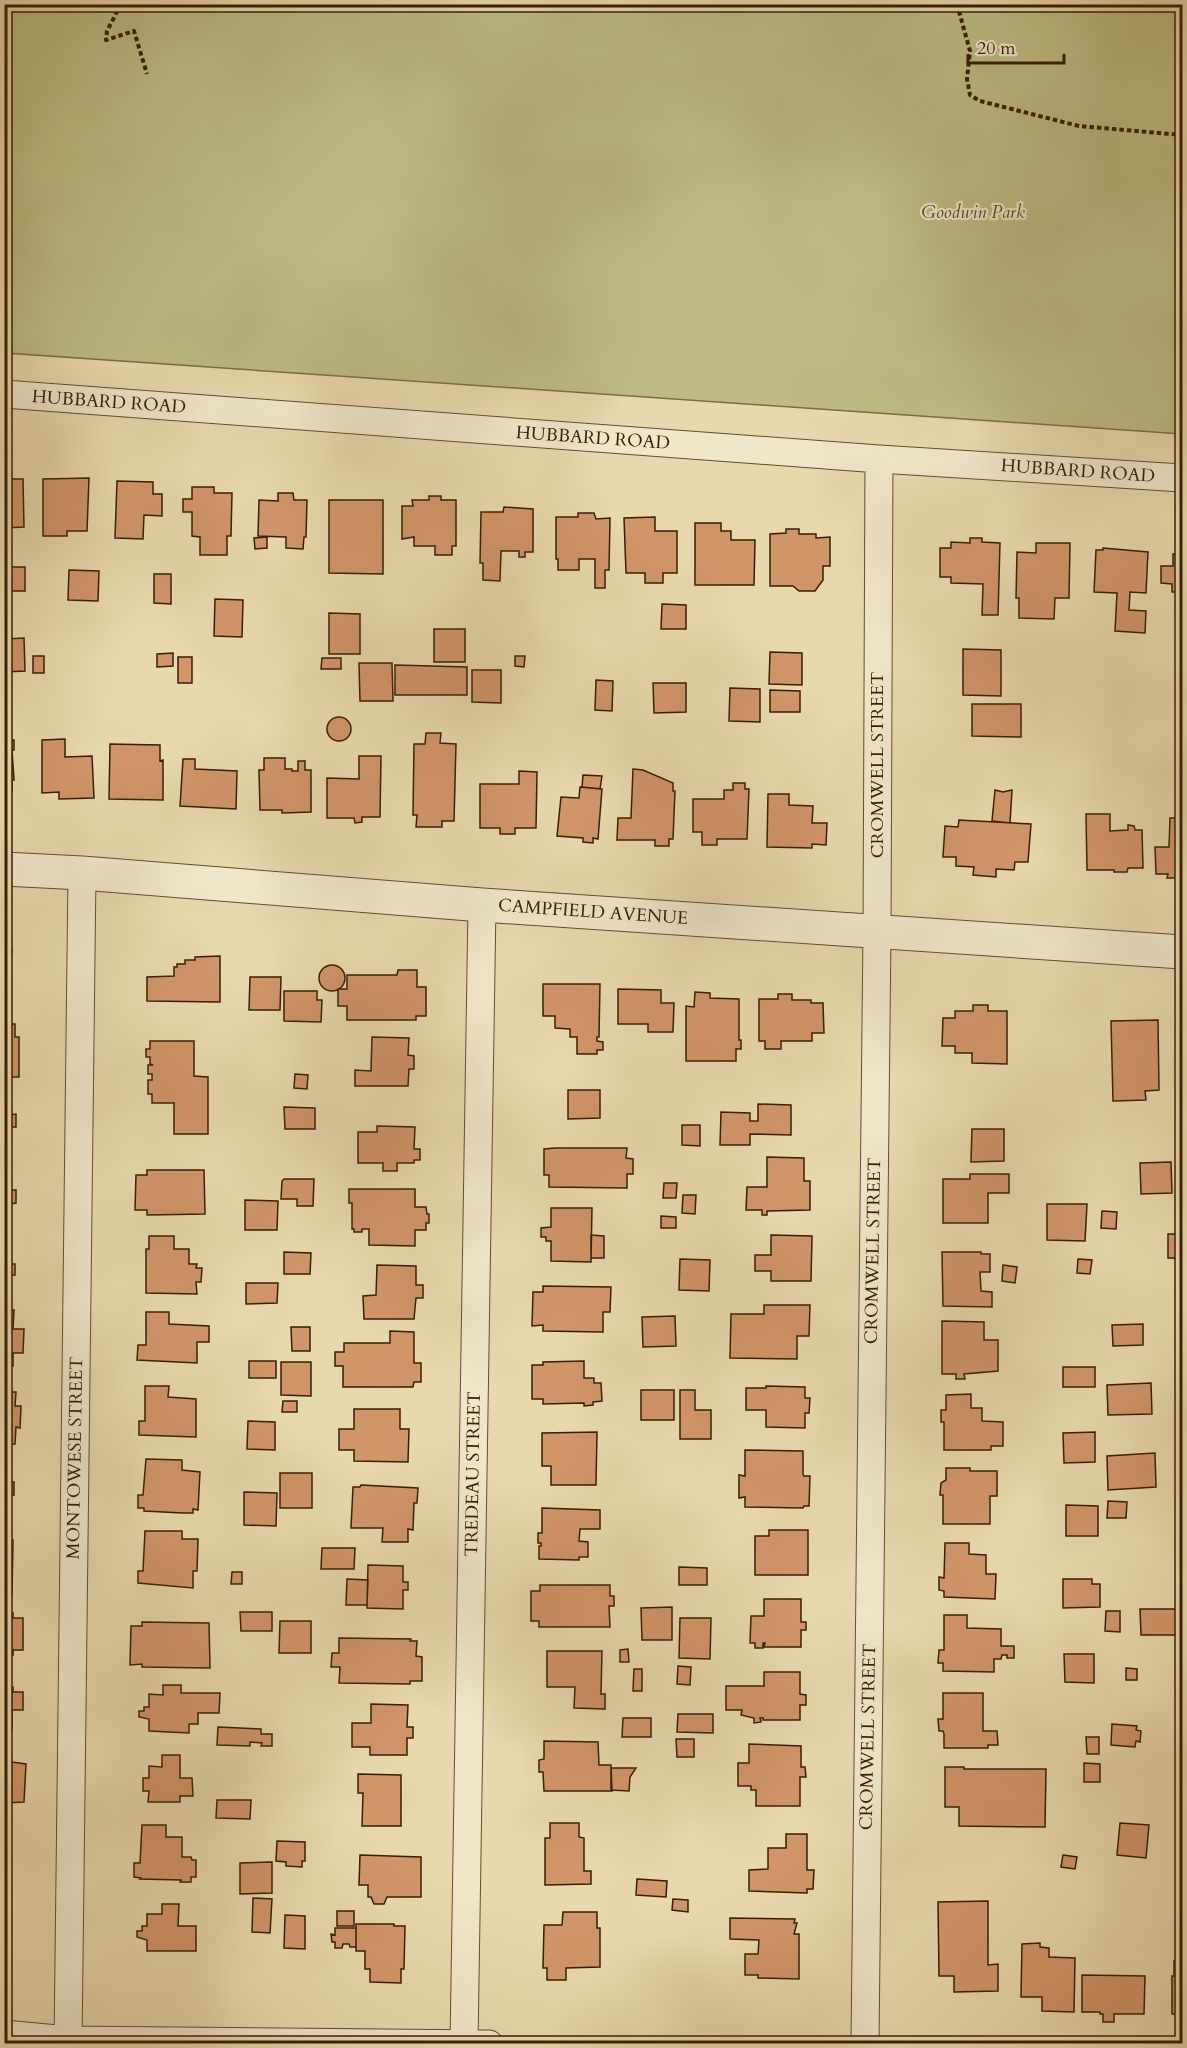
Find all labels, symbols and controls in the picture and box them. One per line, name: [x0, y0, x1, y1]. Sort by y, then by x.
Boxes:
scale bar: [968, 27, 1064, 65]
text: 20 m: [977, 36, 1016, 61]
park label: Goodwin Park: [921, 200, 1025, 225]
street label: HUBBARD ROAD: [31, 384, 187, 420]
street label: HUBBARD ROAD: [515, 420, 671, 456]
street label: HUBBARD ROAD: [1000, 453, 1156, 489]
street label: CROMWELL STREET: [865, 672, 890, 858]
street label: CAMPFIELD AVENUE: [497, 893, 689, 931]
street label: CROMWELL STREET: [859, 1158, 887, 1344]
street label: MONTOWESE STREET: [61, 1356, 89, 1560]
street label: TREDEAU STREET: [459, 1391, 487, 1557]
street label: CROMWELL STREET: [854, 1644, 882, 1830]

